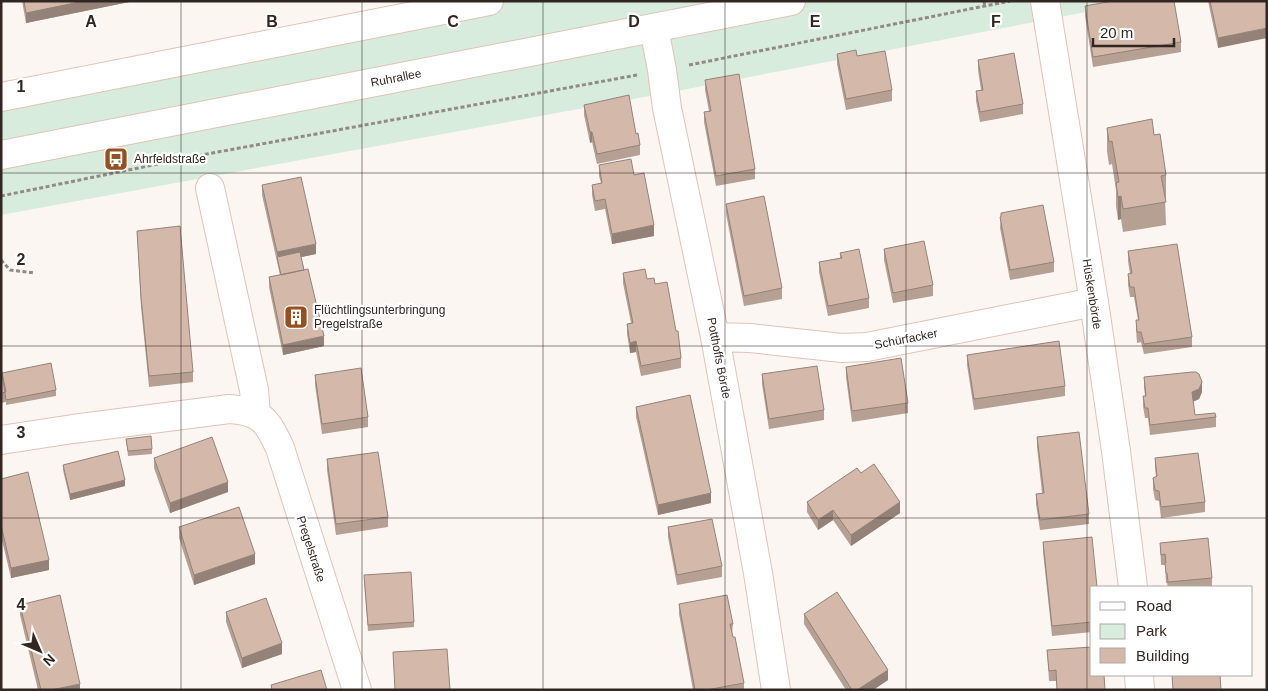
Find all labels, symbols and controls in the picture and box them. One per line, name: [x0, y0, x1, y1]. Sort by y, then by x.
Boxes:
text: A: [85, 13, 97, 30]
text: B: [266, 13, 278, 30]
text: C: [447, 13, 459, 30]
text: D: [628, 13, 640, 30]
text: E: [810, 13, 821, 30]
text: F: [991, 13, 1001, 30]
scale bar: [1093, 15, 1174, 47]
text: 20 m: [1100, 24, 1133, 41]
street label: Ruhrallee: [369, 66, 423, 90]
text: 1: [17, 78, 26, 95]
bus stop icon: Ahrfeldstraße: [103, 146, 129, 172]
place label: Ahrfeldstraße: [134, 152, 206, 166]
text: 2: [17, 251, 26, 268]
street label: Hüskenbörde: [1080, 258, 1105, 331]
place label: Flüchtlingsunterbringung Pregelstraße: [314, 303, 445, 331]
building icon: Flüchtlingsunterbringung Pregelstraße: [283, 304, 309, 330]
street label: Potthoffs Börde: [704, 316, 734, 400]
street label: Schürfacker: [873, 326, 939, 352]
text: 3: [17, 424, 26, 441]
street label: Pregelstraße: [294, 514, 328, 584]
legend: [1090, 586, 1253, 676]
text: 4: [17, 596, 26, 613]
text: Road: [1136, 597, 1172, 614]
text: Park: [1136, 622, 1167, 639]
north arrow: [15, 626, 65, 676]
text: Building: [1136, 647, 1189, 664]
text: N: [40, 651, 58, 669]

